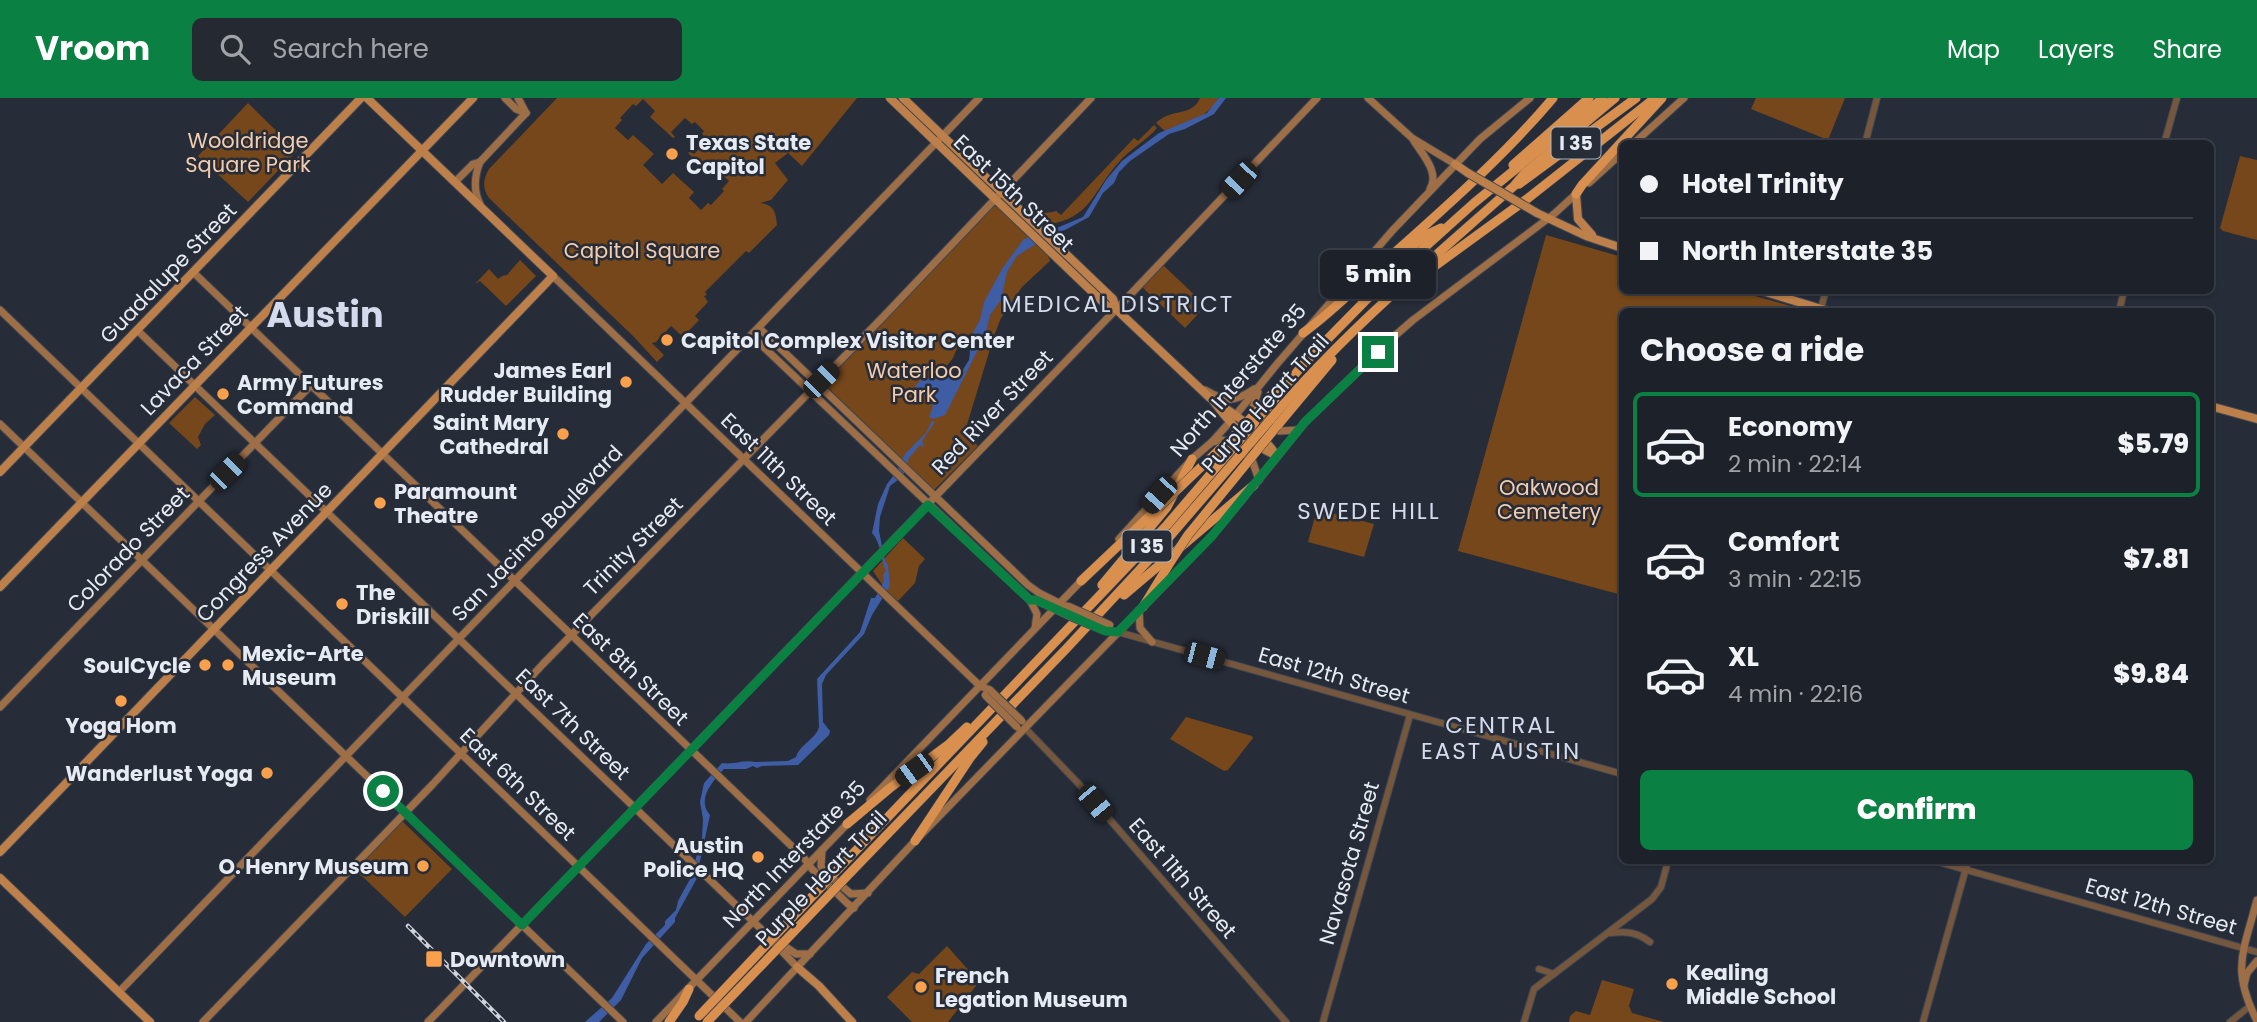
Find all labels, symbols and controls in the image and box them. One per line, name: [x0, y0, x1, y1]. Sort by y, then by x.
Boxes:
search box: [192, 18, 682, 81]
text: Vroom: [35, 25, 150, 72]
icon: search: [216, 30, 254, 68]
text: Search here: [272, 31, 429, 67]
text: Map: [1947, 33, 2000, 66]
text: Layers: [2038, 33, 2114, 66]
text: Share: [2152, 33, 2222, 66]
park label: Wooldridge Square Park: [185, 126, 311, 179]
place label: Texas State Capitol: [686, 128, 811, 181]
street label: East 15th Street: [947, 128, 1081, 258]
road number: I 35: [1552, 128, 1600, 158]
marker: Texas State Capitol: [664, 146, 680, 162]
car: [1217, 157, 1262, 203]
text: Hotel Trinity: [1682, 166, 1844, 202]
street label: Guadalupe Street: [93, 196, 243, 350]
text: North Interstate 35: [1682, 233, 1933, 269]
park label: Capitol Square: [564, 236, 720, 265]
callout: 5 min: [1320, 250, 1436, 300]
text: 5 min: [1345, 258, 1411, 290]
district label: MEDICAL DISTRICT: [1002, 288, 1234, 320]
district label: Austin: [266, 290, 384, 339]
street label: North Interstate 35: [1163, 297, 1313, 463]
street label: Lavaca Street: [134, 298, 254, 422]
place label: Capitol Complex Visitor Center: [681, 326, 1014, 355]
street label: Purple Heart Trail: [1195, 327, 1335, 479]
text: Choose a ride: [1640, 327, 1864, 372]
marker: Capitol Complex Visitor Center: [659, 332, 675, 348]
route end: [1362, 336, 1394, 368]
street label: Red River Street: [925, 343, 1059, 481]
place label: James Earl Rudder Building: [440, 356, 612, 409]
park label: Waterloo Park: [866, 356, 962, 409]
car: [799, 358, 844, 402]
place label: Army Futures Command: [237, 368, 383, 421]
marker: James Earl Rudder Building: [618, 374, 634, 390]
marker: Army Futures Command: [215, 386, 231, 402]
street label: East 11th Street: [715, 406, 843, 532]
place label: Saint Mary Cathedral: [433, 408, 550, 461]
text: Economy: [1728, 409, 1852, 445]
icon: car: [1644, 413, 1707, 476]
marker: Saint Mary Cathedral: [555, 426, 571, 442]
text: $5.79: [2118, 426, 2189, 462]
street label: San Jacinto Boulevard: [445, 438, 629, 628]
text: 2 min · 22:14: [1728, 448, 1862, 480]
car: [205, 450, 250, 494]
car: [1138, 472, 1181, 518]
park label: Oakwood Cemetery: [1497, 473, 1601, 526]
street label: Congress Avenue: [189, 476, 339, 628]
place label: Paramount Theatre: [394, 477, 517, 530]
street label: Colorado Street: [60, 480, 196, 618]
street label: Trinity Street: [577, 490, 689, 602]
marker: Paramount Theatre: [372, 495, 388, 511]
district label: SWEDE HILL: [1297, 495, 1441, 527]
text: Comfort: [1728, 524, 1840, 560]
icon: car: [1644, 528, 1707, 591]
road number: I 35: [1122, 530, 1172, 561]
text: $7.81: [2123, 541, 2189, 577]
text: 3 min · 22:15: [1728, 563, 1862, 595]
place label: The Driskill: [356, 578, 430, 631]
marker: The Driskill: [334, 596, 350, 612]
street label: East 8th Street: [567, 606, 695, 732]
place label: Mexic-Arte Museum: [242, 639, 364, 692]
text: XL: [1728, 639, 1759, 675]
car: [1181, 640, 1228, 672]
street label: East 12th Street: [1255, 640, 1413, 710]
icon: car: [1644, 643, 1707, 706]
place label: SoulCycle: [83, 651, 191, 680]
text: $9.84: [2113, 656, 2189, 692]
marker: SoulCycle: [197, 657, 213, 673]
marker: Mexic-Arte Museum: [220, 657, 236, 673]
street label: East 7th Street: [509, 662, 637, 786]
text: 4 min · 22:16: [1728, 678, 1863, 710]
marker: Yoga Hom: [113, 693, 129, 709]
district label: CENTRAL EAST AUSTIN: [1421, 709, 1581, 767]
place label: Yoga Hom: [65, 711, 177, 740]
street label: East 6th Street: [454, 721, 582, 847]
car: [891, 749, 938, 791]
place label: Wanderlust Yoga: [65, 759, 253, 788]
marker: Wanderlust Yoga: [259, 765, 275, 781]
button: Confirm: [1640, 770, 2193, 850]
street label: North Interstate 35: [716, 774, 872, 934]
route start: [367, 775, 399, 807]
street label: Navasota Street: [1312, 778, 1386, 948]
car: [1074, 780, 1117, 826]
street label: Purple Heart Trail: [749, 804, 893, 952]
street label: East 11th Street: [1123, 812, 1243, 944]
place label: Austin Police HQ: [643, 831, 744, 884]
marker: Austin Police HQ: [750, 849, 766, 865]
place label: O. Henry Museum: [218, 852, 409, 881]
marker: O. Henry Museum: [415, 858, 431, 874]
street label: East 12th Street: [2082, 871, 2240, 941]
place label: Downtown: [450, 945, 565, 974]
marker: Downtown: [424, 949, 444, 969]
place label: Kealing Middle School: [1686, 958, 1836, 1011]
place label: French Legation Museum: [935, 961, 1128, 1014]
marker: Kealing Middle School: [1664, 976, 1680, 992]
marker: French Legation Museum: [913, 979, 929, 995]

